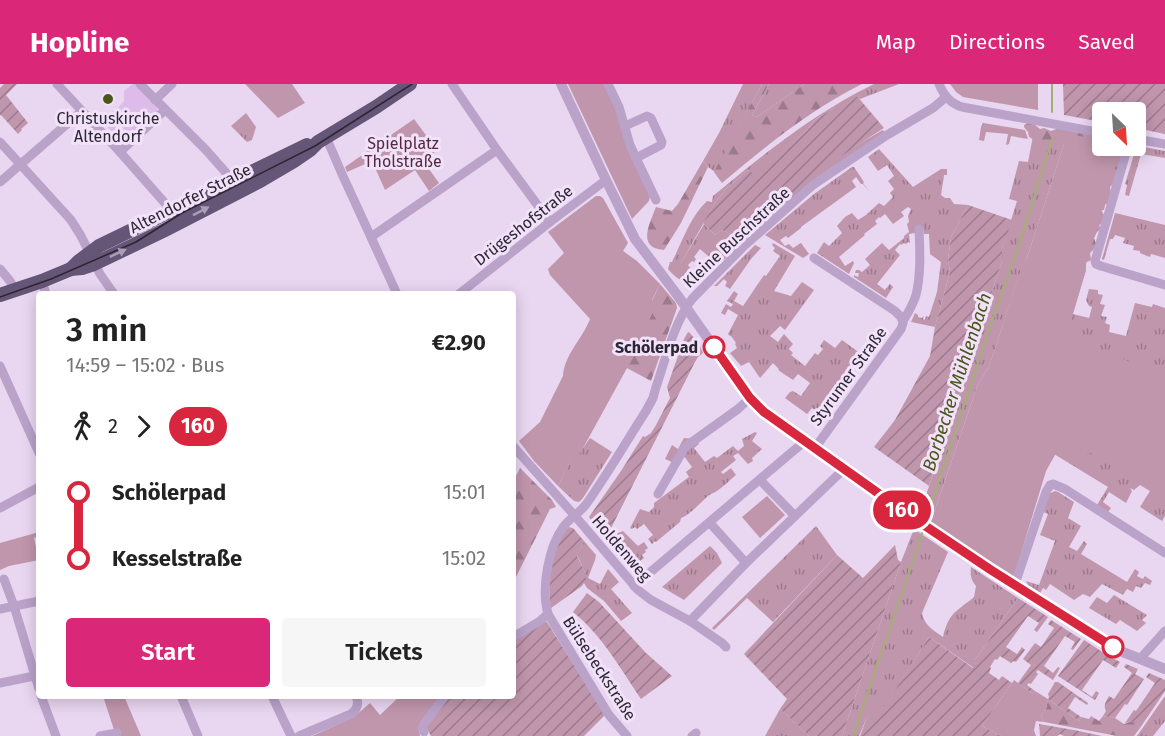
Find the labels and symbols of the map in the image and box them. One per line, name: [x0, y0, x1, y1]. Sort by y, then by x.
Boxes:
marker: Christuskirche Altendorf: [101, 92, 115, 106]
north arrow: [1092, 102, 1146, 156]
place label: Christuskirche Altendorf: [56, 109, 160, 146]
park label: Spielplatz Tholstraße: [364, 134, 442, 171]
street label: Altendorfer Straße: [126, 160, 254, 237]
street label: Drügeshofstraße: [470, 181, 576, 270]
street label: Kleine Buschstraße: [679, 183, 794, 292]
one-way arrow: [193, 206, 210, 216]
one-way arrow: [109, 248, 127, 258]
water label: Borbecker Mühlenbach: [918, 290, 996, 474]
street label: Styrumer Straße: [806, 323, 891, 429]
marker: Schölerpad: [703, 336, 725, 358]
place label: Schölerpad: [615, 338, 698, 357]
line badge: 160: [868, 490, 936, 530]
street label: Holdenweg: [588, 512, 656, 586]
street label: Bülsebeckstraße: [559, 613, 640, 724]
unlabelled marker: [1102, 636, 1124, 658]

